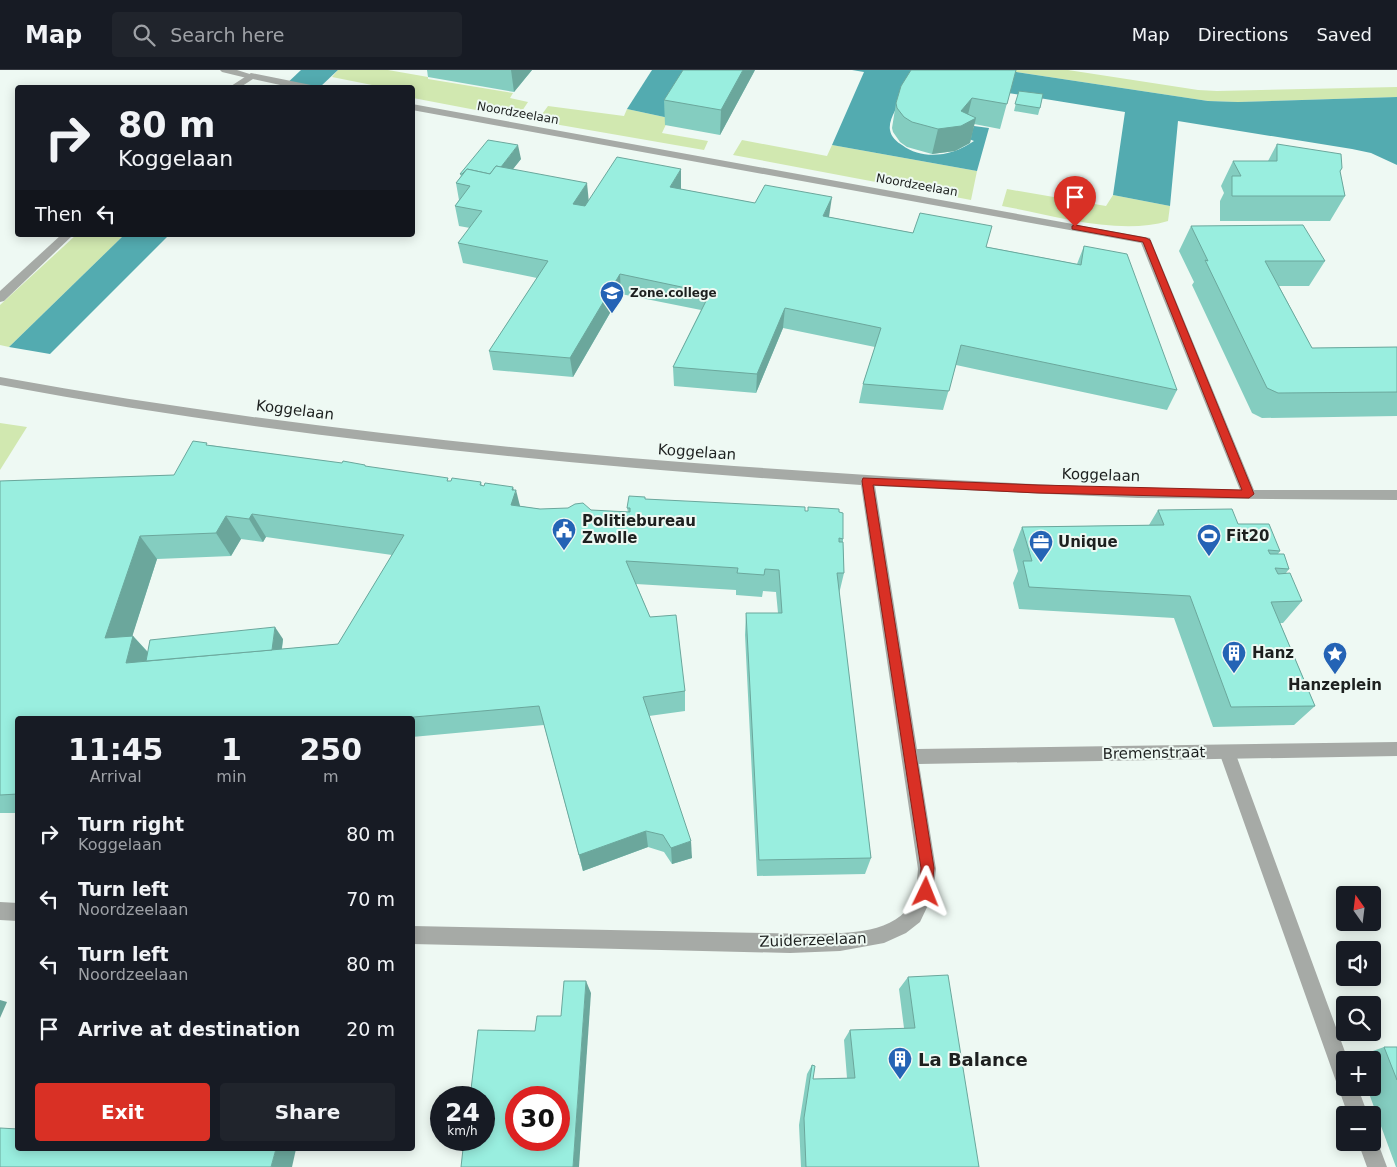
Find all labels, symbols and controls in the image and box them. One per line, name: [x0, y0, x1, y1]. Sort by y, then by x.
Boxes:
search box: [112, 12, 462, 57]
text: Map: [25, 21, 82, 49]
icon: search: [130, 21, 158, 49]
text: Search here: [170, 24, 284, 46]
text: Map: [1132, 24, 1170, 45]
text: Directions: [1198, 24, 1288, 45]
text: Saved: [1316, 24, 1372, 45]
street label: Noordzeelaan: [476, 99, 560, 127]
icon: right: [35, 105, 100, 170]
text: 80 m: [118, 105, 215, 145]
text: Koggelaan: [118, 146, 233, 171]
street label: Noordzeelaan: [875, 171, 959, 199]
pin: [1054, 176, 1096, 227]
icon: arrive: [1061, 183, 1089, 211]
icon: left: [92, 200, 120, 228]
text: Then: [35, 203, 82, 225]
school or university icon: Zone.college: [599, 280, 625, 314]
place label: Zone.college: [630, 286, 717, 300]
street label: Koggelaan: [255, 396, 335, 424]
street label: Koggelaan: [657, 440, 737, 464]
street label: Koggelaan: [1061, 465, 1141, 485]
place label: Politiebureau Zwolle: [582, 512, 696, 547]
public building icon: Politiebureau Zwolle: [551, 517, 577, 551]
sports icon: Fit20: [1196, 523, 1222, 557]
place label: Fit20: [1226, 527, 1269, 545]
office icon: Unique: [1028, 529, 1054, 563]
place label: Unique: [1058, 533, 1118, 551]
building icon: Hanz: [1221, 640, 1247, 674]
place icon: Hanzeplein: [1322, 641, 1348, 675]
place label: Hanz: [1252, 644, 1294, 662]
place label: Hanzeplein: [1288, 676, 1382, 694]
text: 11:45: [68, 732, 163, 767]
text: 1: [221, 732, 242, 767]
text: 250: [299, 732, 362, 767]
street label: Bremenstraat: [1102, 743, 1206, 763]
text: Arrival: [90, 767, 142, 786]
text: min: [216, 767, 247, 786]
text: m: [323, 767, 339, 786]
text: Turn right: [78, 813, 184, 835]
icon: right: [35, 820, 63, 848]
text: 80 m: [346, 823, 395, 845]
text: Koggelaan: [78, 835, 162, 854]
position arrow: [899, 865, 951, 917]
text: Turn left: [78, 878, 169, 900]
icon: left: [35, 885, 63, 913]
north arrow: [1336, 886, 1381, 931]
map controls: [1336, 886, 1381, 1151]
text: 70 m: [346, 888, 395, 910]
text: Noordzeelaan: [78, 900, 188, 919]
street label: Zuiderzeelaan: [759, 929, 867, 951]
button: sound: [1336, 941, 1381, 986]
text: Turn left: [78, 943, 169, 965]
icon: left: [35, 950, 63, 978]
text: 80 m: [346, 953, 395, 975]
text: Noordzeelaan: [78, 965, 188, 984]
button: search: [1336, 996, 1381, 1041]
icon: arrive: [35, 1015, 63, 1043]
text: Arrive at destination: [78, 1018, 300, 1040]
text: 20 m: [346, 1018, 395, 1040]
building icon: La Balance: [887, 1046, 913, 1080]
place label: La Balance: [918, 1049, 1028, 1070]
button: +: [1336, 1051, 1381, 1096]
button: Exit: [35, 1083, 210, 1141]
button: Share: [220, 1083, 395, 1141]
speed limit sign: 30: [505, 1086, 570, 1151]
text: 24: [445, 1098, 480, 1127]
button: −: [1336, 1106, 1381, 1151]
text: km/h: [447, 1124, 478, 1138]

